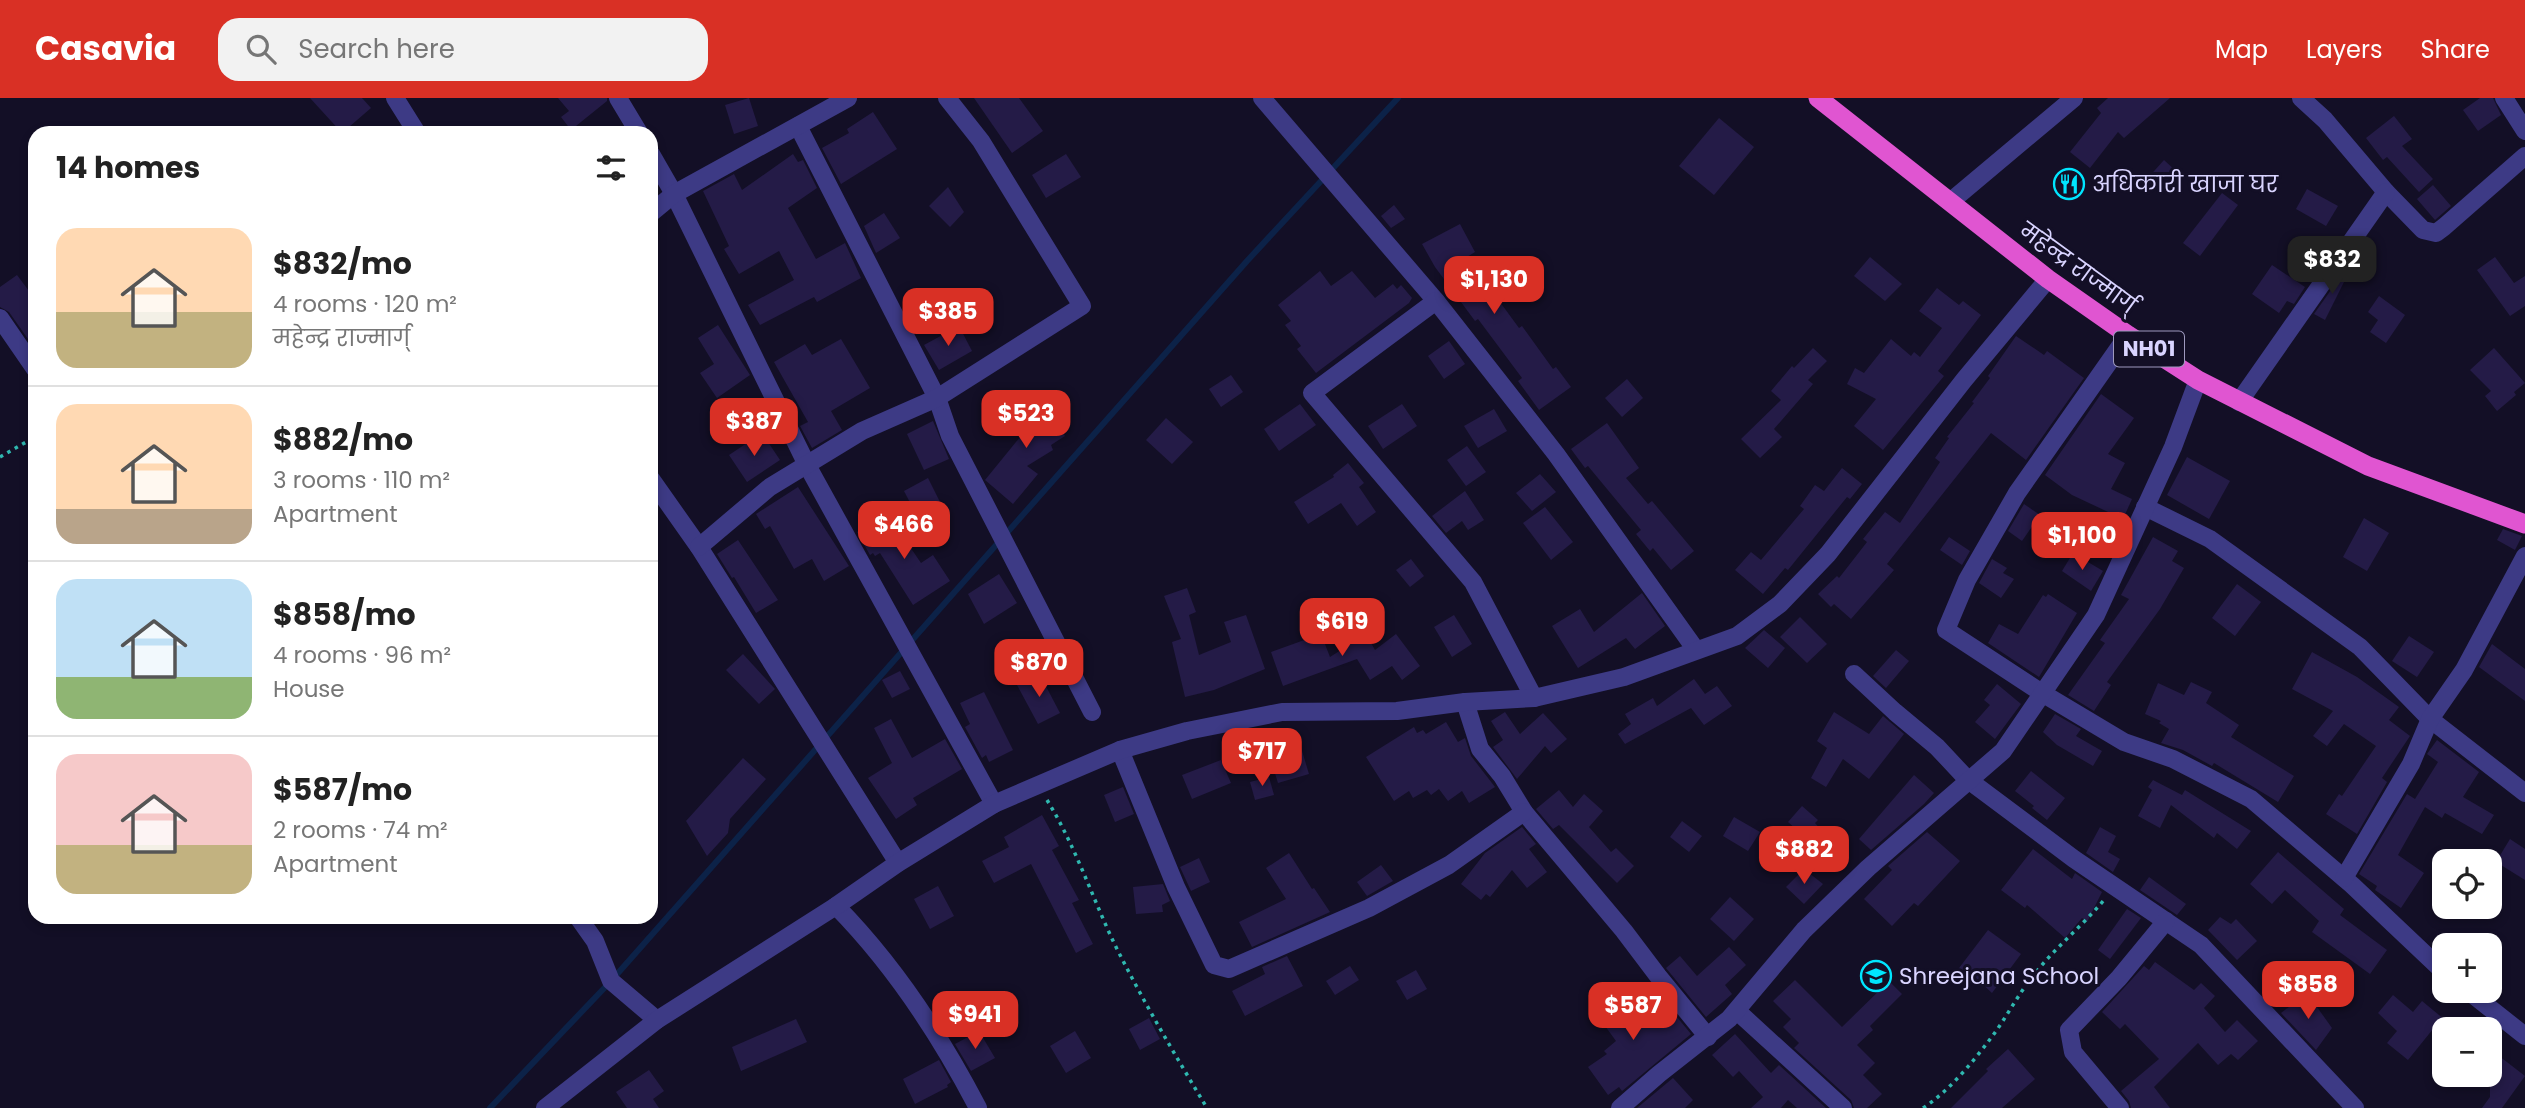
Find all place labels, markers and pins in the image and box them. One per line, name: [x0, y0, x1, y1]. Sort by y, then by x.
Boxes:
restaurant icon: अधिकारी खाजा घर: [2052, 167, 2086, 201]
place label: अधिकारी खाजा घर: [2092, 168, 2279, 200]
pin: $832: [2291, 236, 2373, 296]
pin: $1,130: [1437, 256, 1551, 316]
pin: $385: [907, 288, 989, 348]
pin: $523: [985, 390, 1067, 450]
pin: $387: [713, 398, 795, 458]
pin: $466: [863, 502, 945, 561]
pin: $1,100: [2025, 512, 2139, 572]
pin: $619: [1301, 598, 1383, 658]
pin: $870: [998, 640, 1080, 699]
pin: $717: [1221, 728, 1303, 788]
pin: $882: [1763, 826, 1845, 886]
school or university icon: Shreejana School: [1859, 959, 1893, 993]
place label: Shreejana School: [1899, 960, 2099, 992]
pin: $858: [2267, 962, 2349, 1021]
pin: $587: [1592, 982, 1674, 1042]
pin: $941: [934, 992, 1016, 1051]

